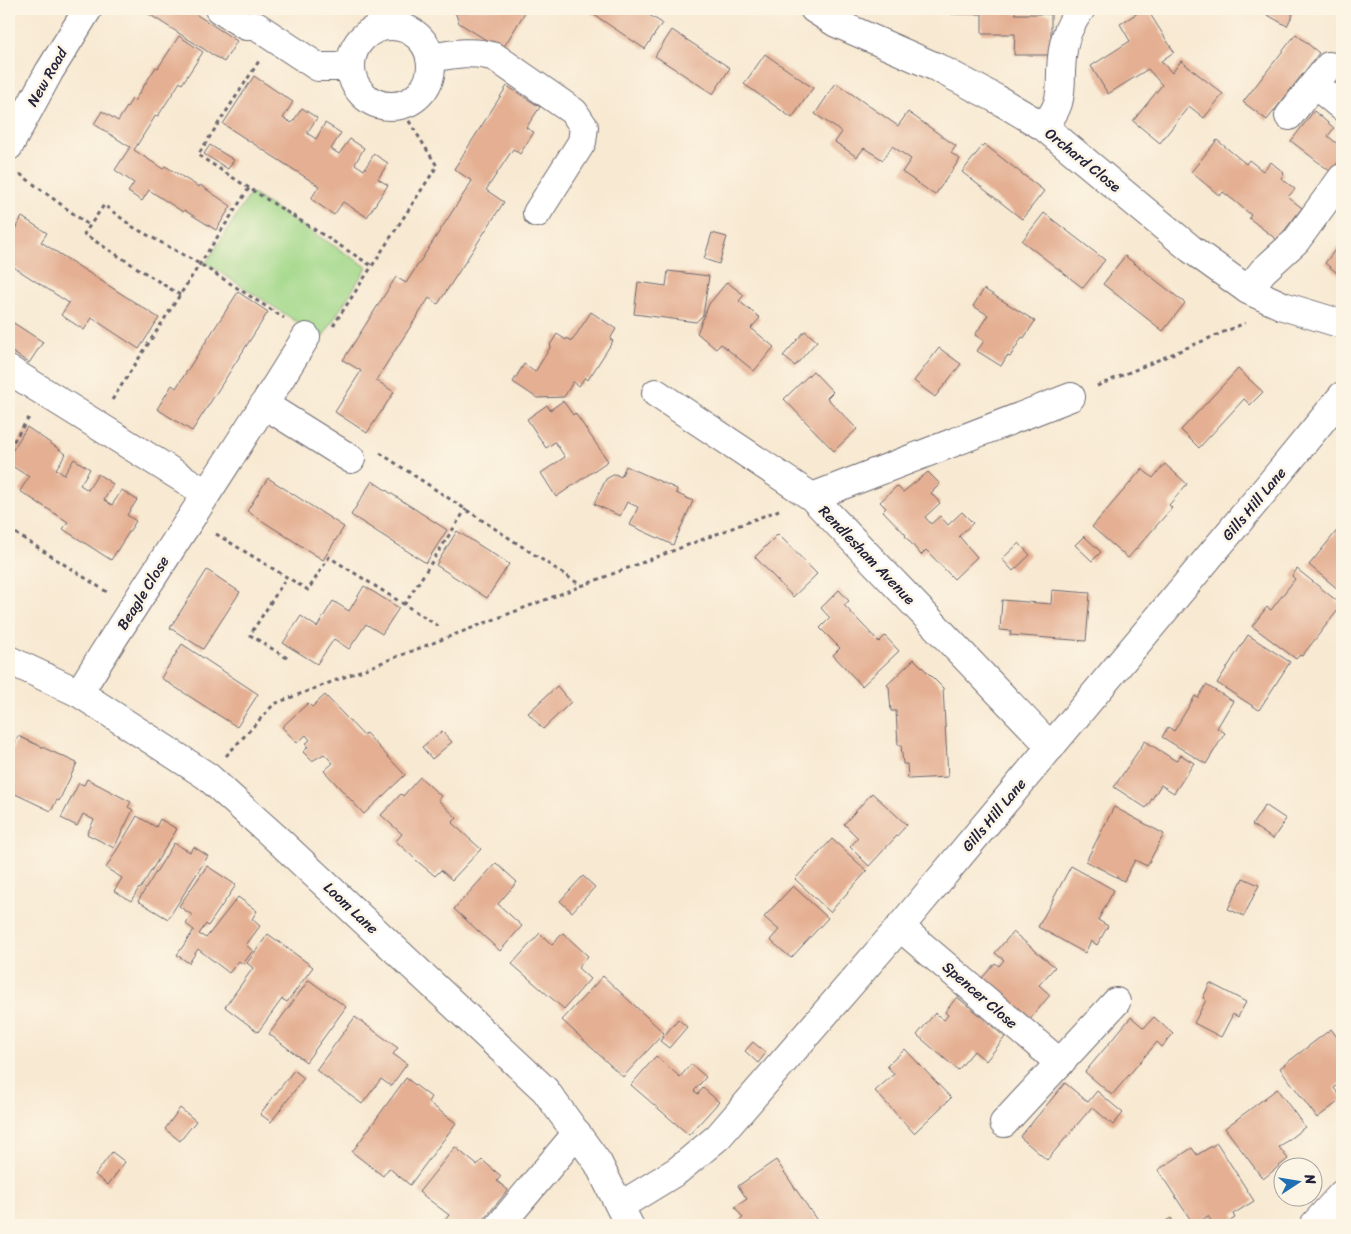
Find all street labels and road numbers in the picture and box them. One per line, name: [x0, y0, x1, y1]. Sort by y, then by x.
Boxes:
street label: New Road: [20, 42, 75, 111]
street label: Orchard Close: [1039, 121, 1127, 199]
street label: Gills Hill Lane: [1215, 461, 1293, 547]
street label: Rendlesham Avenue: [812, 499, 922, 611]
street label: Beagle Close: [110, 550, 176, 635]
street label: Gills Hill Lane: [955, 772, 1033, 858]
street label: Loom Lane: [317, 875, 385, 941]
street label: Spencer Close: [936, 955, 1024, 1036]

